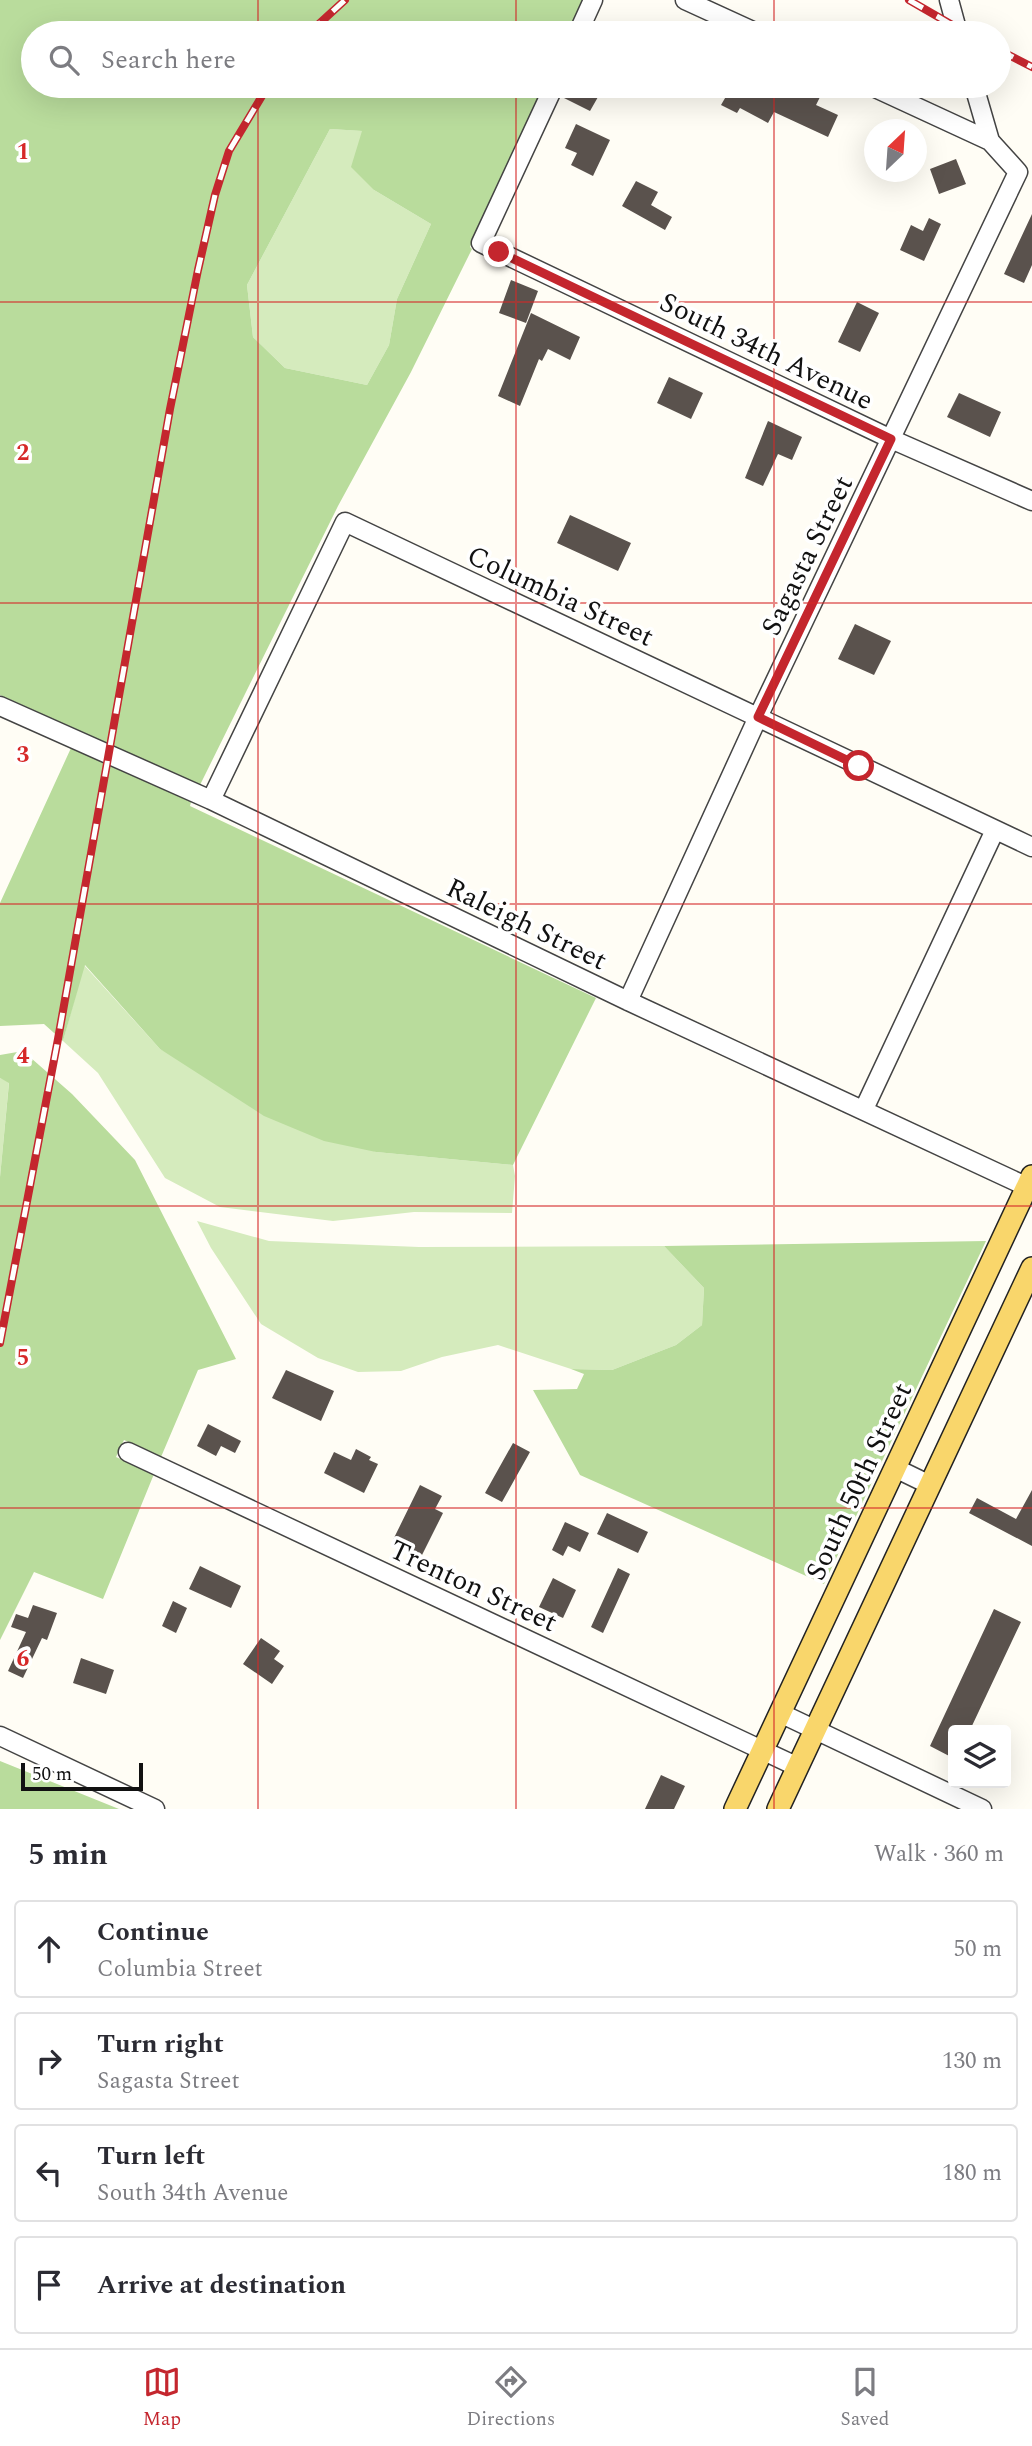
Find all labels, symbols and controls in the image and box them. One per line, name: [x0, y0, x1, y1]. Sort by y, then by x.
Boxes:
search box: [21, 21, 1011, 98]
text: Search here: [101, 40, 236, 80]
icon: search: [45, 41, 83, 79]
north arrow: [864, 119, 927, 182]
text: 1: [17, 135, 29, 170]
route end: [483, 236, 514, 267]
street label: South 34th Avenue: [652, 281, 881, 422]
text: 2: [17, 436, 30, 471]
street label: Sagasta Street: [750, 468, 865, 643]
street label: Columbia Street: [460, 534, 661, 659]
text: 3: [17, 738, 30, 773]
route start: [843, 750, 874, 781]
street label: Raleigh Street: [438, 867, 614, 982]
text: 4: [17, 1039, 30, 1074]
text: 5: [17, 1341, 29, 1376]
street label: South 50th Street: [795, 1375, 924, 1588]
street label: Trenton Street: [382, 1529, 564, 1644]
text: 6: [17, 1642, 30, 1677]
map controls: [948, 1725, 1011, 1788]
button: layers: [948, 1725, 1011, 1788]
scale bar: [21, 1760, 144, 1792]
text: 50 m: [32, 1760, 72, 1789]
text: 5 min: [28, 1832, 108, 1878]
text: Walk · 360 m: [874, 1837, 1004, 1872]
text: Continue: [97, 1912, 209, 1952]
icon: ahead: [30, 1930, 68, 1968]
text: 50 m: [953, 1932, 1002, 1967]
text: Columbia Street: [97, 1952, 263, 1987]
text: Turn right: [97, 2024, 224, 2064]
icon: right: [30, 2042, 68, 2080]
text: 130 m: [942, 2044, 1002, 2079]
text: Sagasta Street: [97, 2064, 240, 2099]
text: Turn left: [97, 2136, 205, 2176]
icon: left: [30, 2154, 68, 2192]
text: 180 m: [942, 2156, 1002, 2191]
text: South 34th Avenue: [97, 2176, 288, 2211]
text: Arrive at destination: [97, 2265, 346, 2305]
icon: arrive: [30, 2266, 68, 2304]
tab: Map: [143, 2363, 181, 2434]
tab: Directions: [466, 2363, 555, 2434]
tab: Saved: [841, 2363, 889, 2434]

